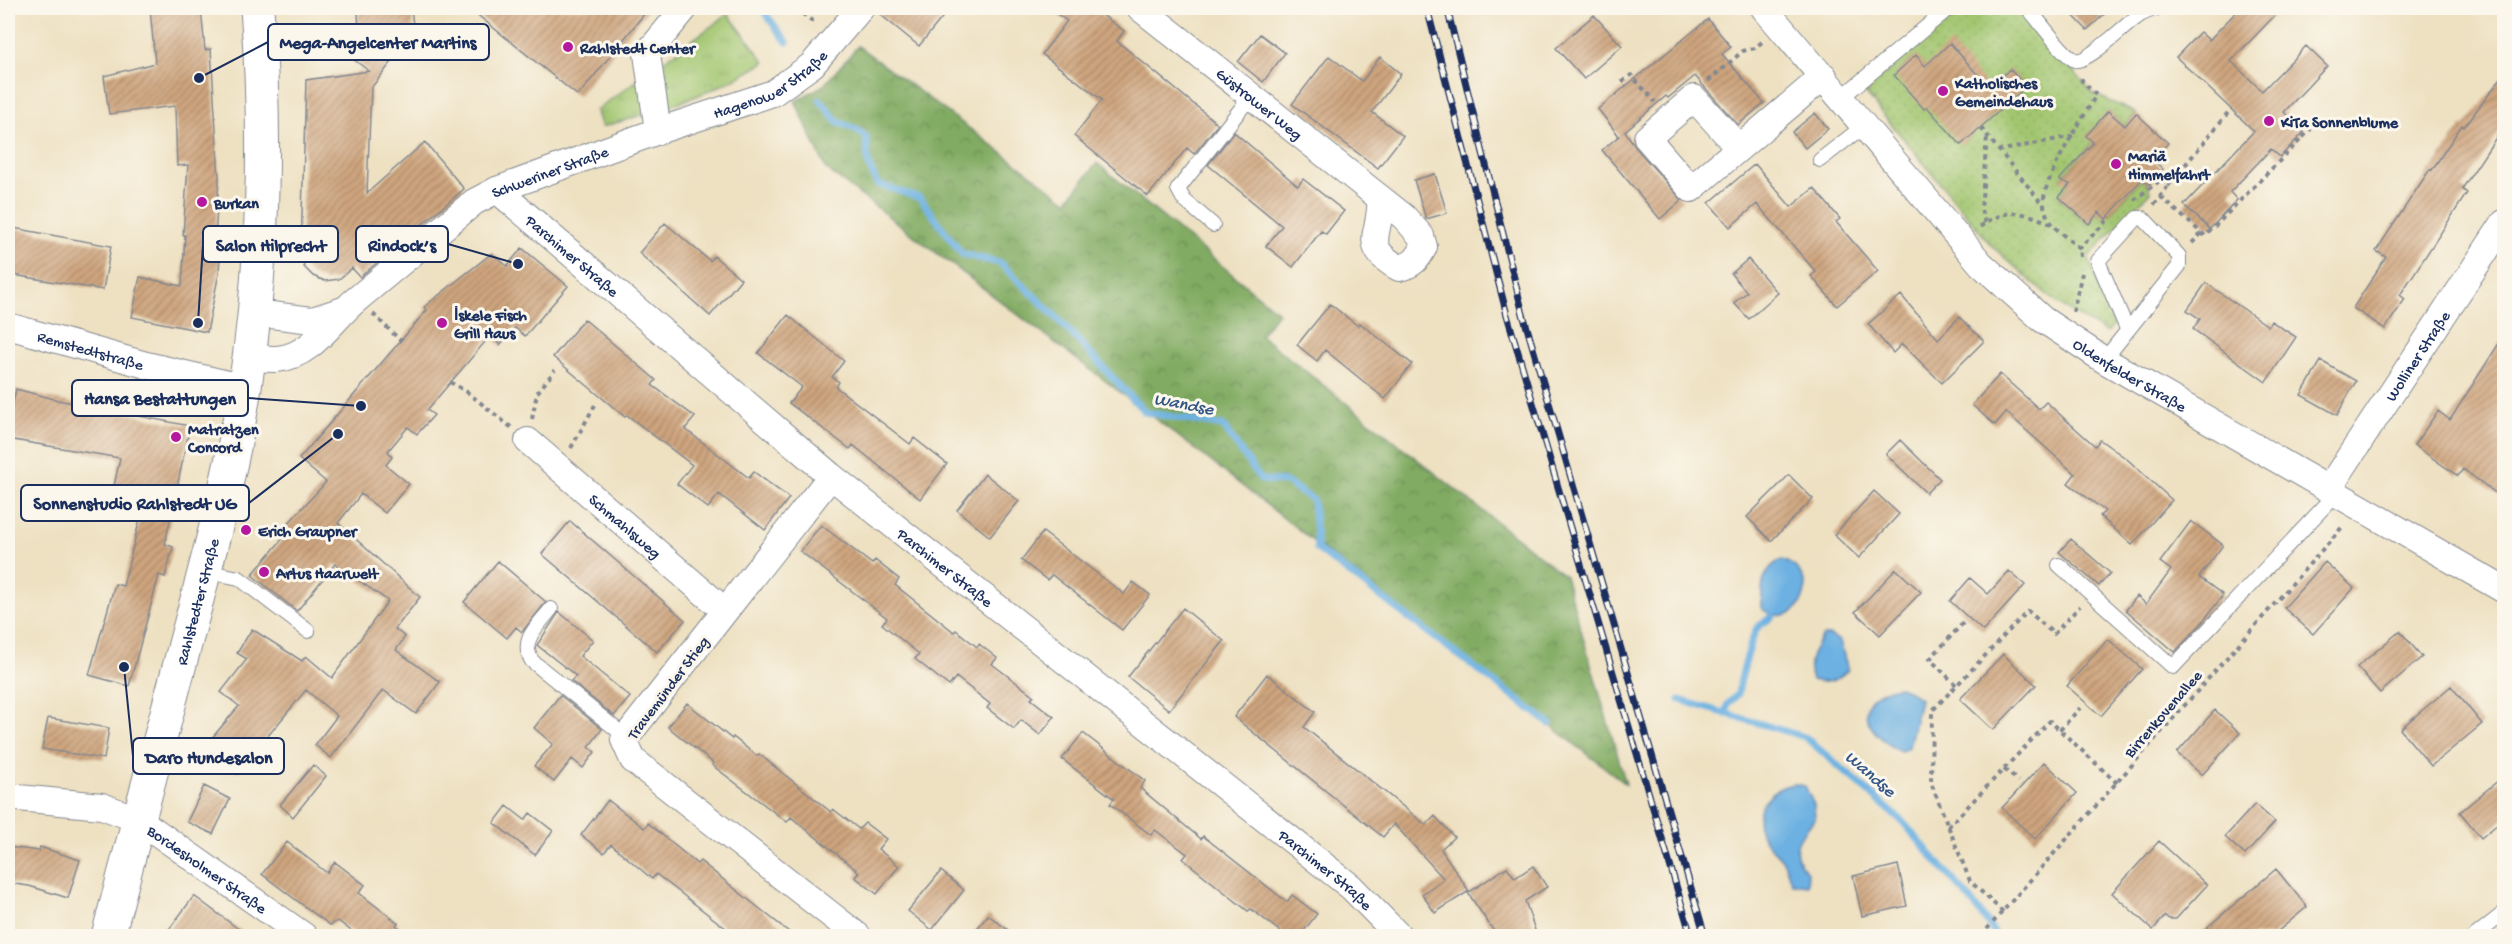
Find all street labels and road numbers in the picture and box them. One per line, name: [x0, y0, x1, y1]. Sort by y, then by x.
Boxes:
street label: Hagenower Straße: [712, 47, 834, 125]
street label: Güstrower Weg: [1211, 66, 1305, 146]
street label: Schweriner Straße: [489, 144, 612, 204]
street label: Parchimer Straße: [519, 212, 622, 303]
street label: Wolliner Straße: [2383, 308, 2457, 406]
street label: Remstedtstraße: [34, 329, 146, 377]
street label: Oldenfelder Straße: [2068, 336, 2189, 419]
street label: Schmahlsweg: [583, 491, 664, 564]
street label: Parchimer Straße: [891, 525, 996, 613]
street label: Rahlstedter Straße: [174, 536, 226, 668]
street label: Travemünder Stieg: [624, 634, 715, 745]
street label: Birrenkovenallee: [2121, 667, 2208, 764]
street label: Bordesholmer Straße: [141, 822, 270, 920]
street label: Parchimer Straße: [1273, 827, 1375, 916]

